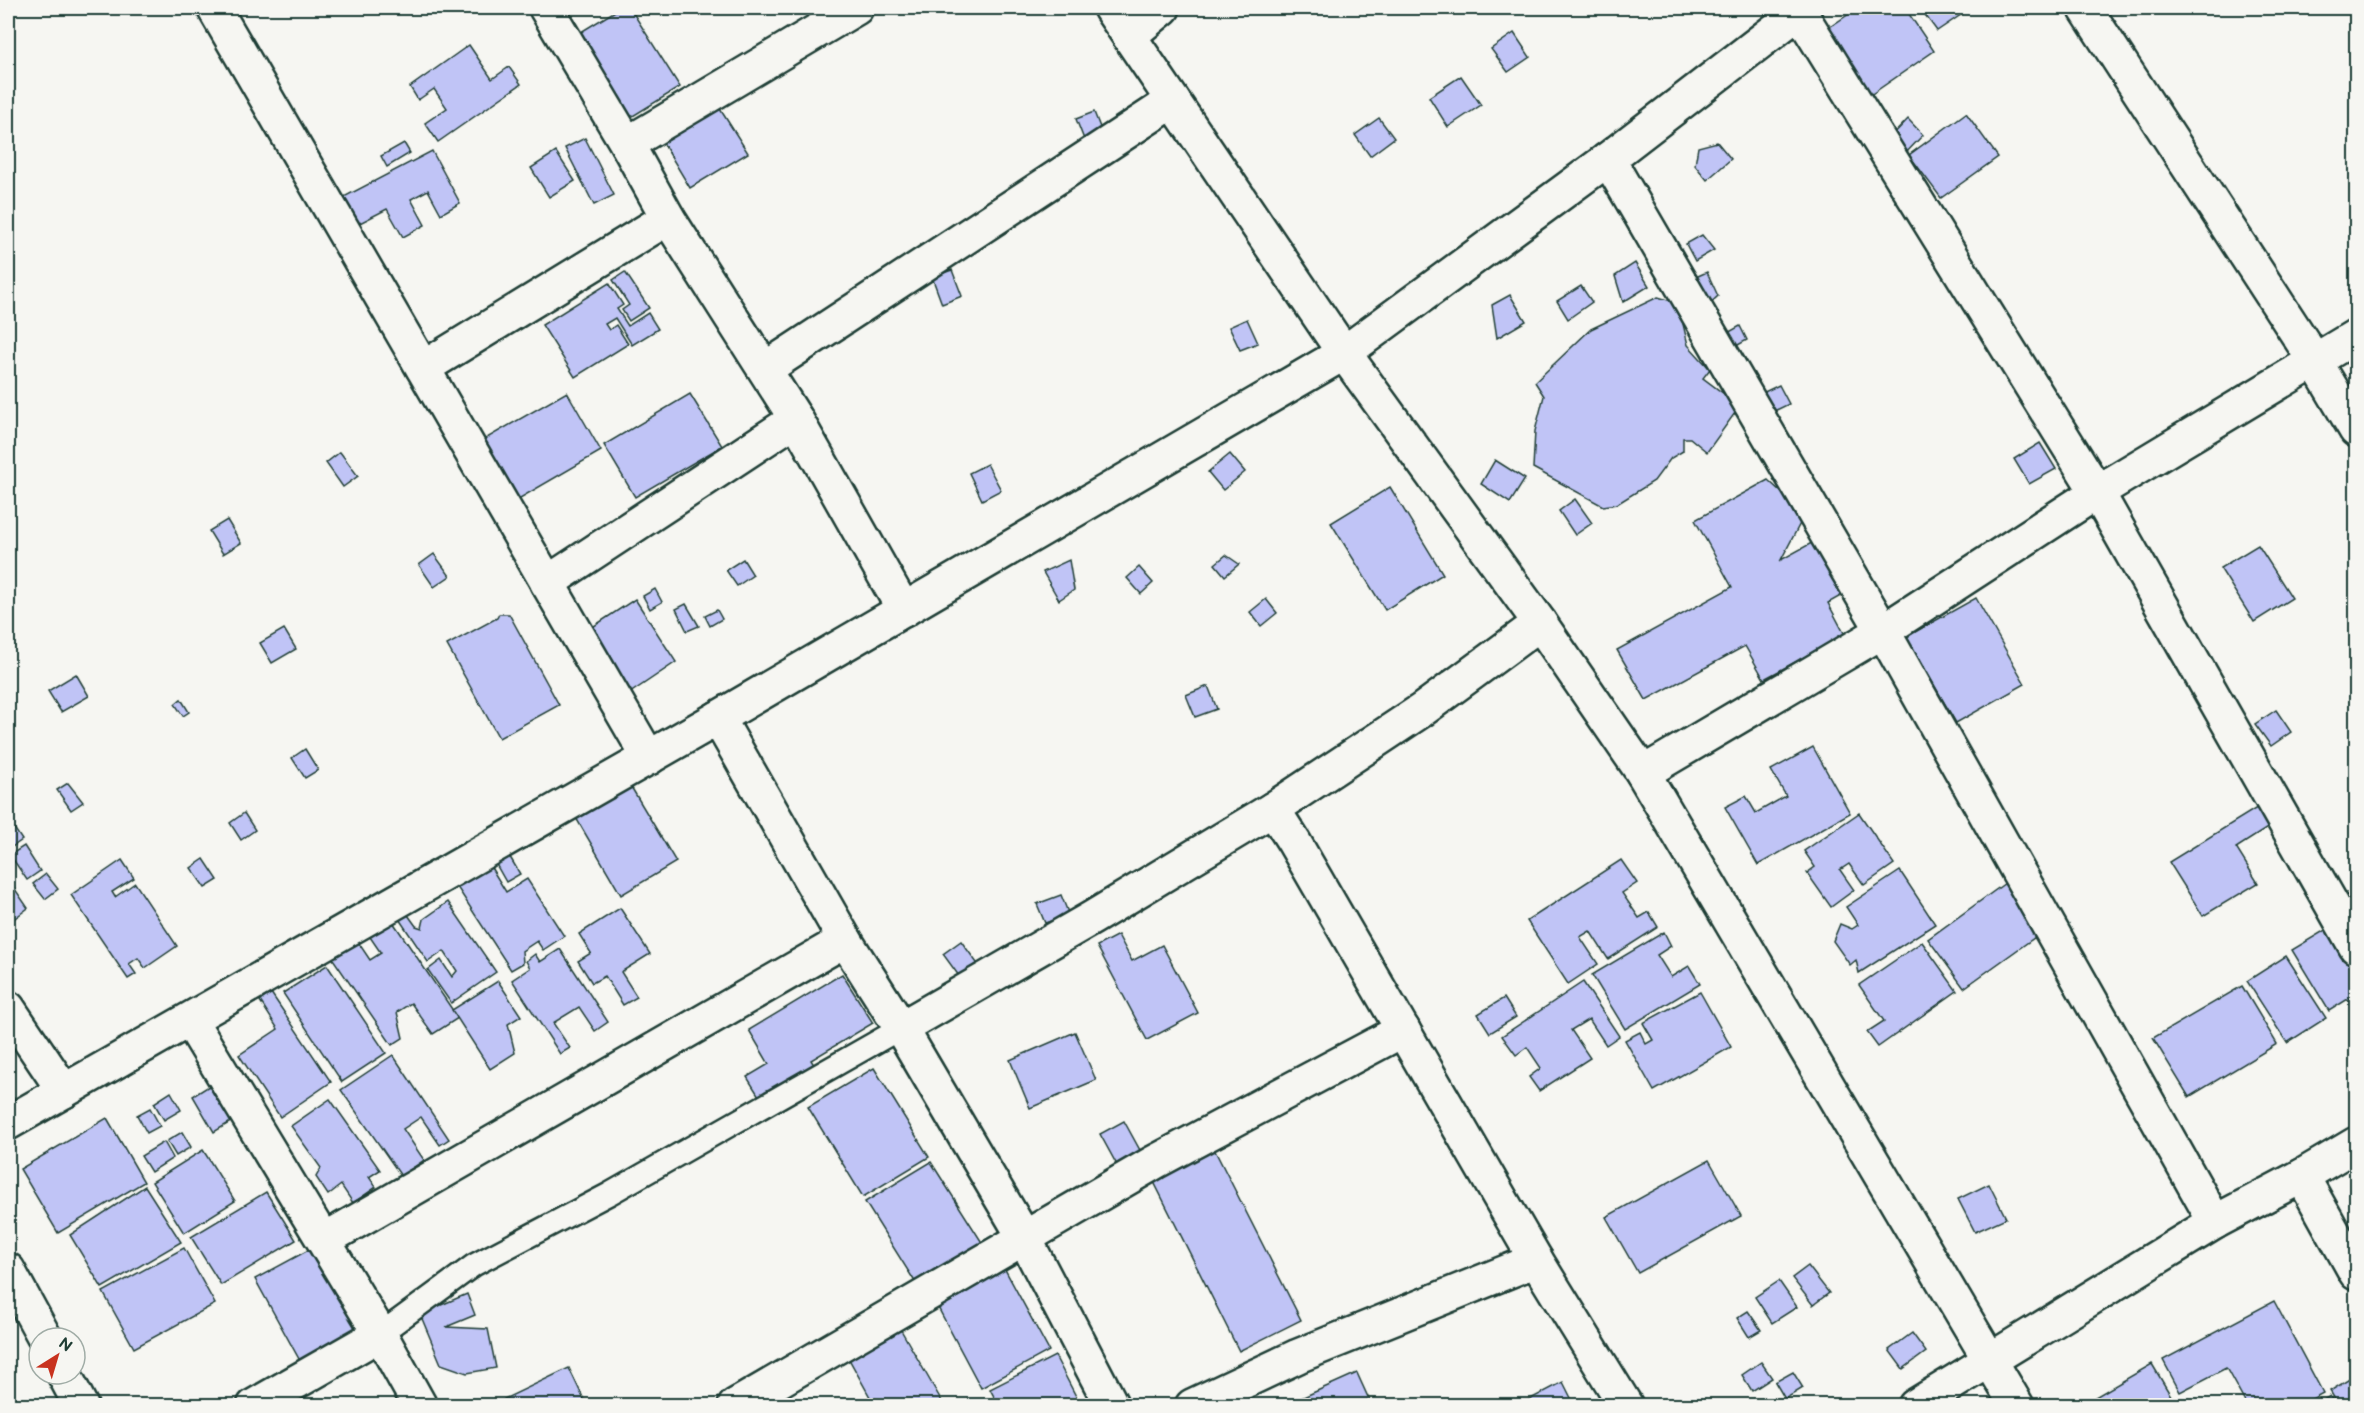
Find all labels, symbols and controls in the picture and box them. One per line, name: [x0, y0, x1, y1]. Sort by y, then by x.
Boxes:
north arrow: [27, 1326, 87, 1386]
text: N: [55, 1334, 76, 1356]

